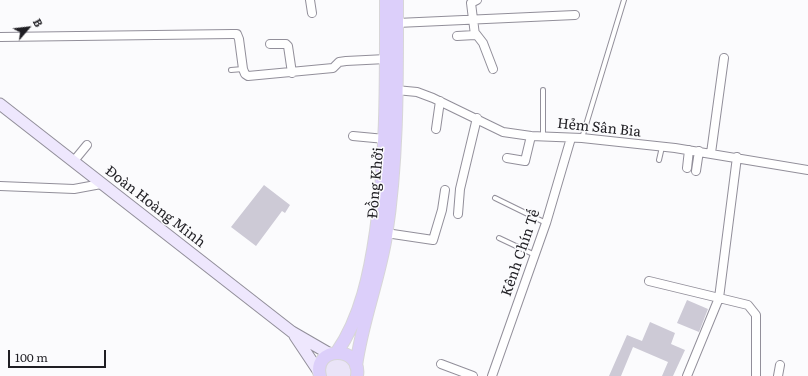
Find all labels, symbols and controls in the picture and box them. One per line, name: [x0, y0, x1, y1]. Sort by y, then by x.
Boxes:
north arrow: [8, 8, 48, 48]
text: B: [30, 15, 47, 29]
street label: Hẻm Sân Bia: [556, 115, 642, 141]
street label: Đồng Khởi: [365, 147, 387, 219]
street label: Đoàn Hoàng Minh: [102, 163, 208, 251]
street label: Kênh Chín Tế: [498, 207, 544, 299]
scale bar: [10, 342, 108, 368]
text: 100 m: [15, 348, 48, 366]

